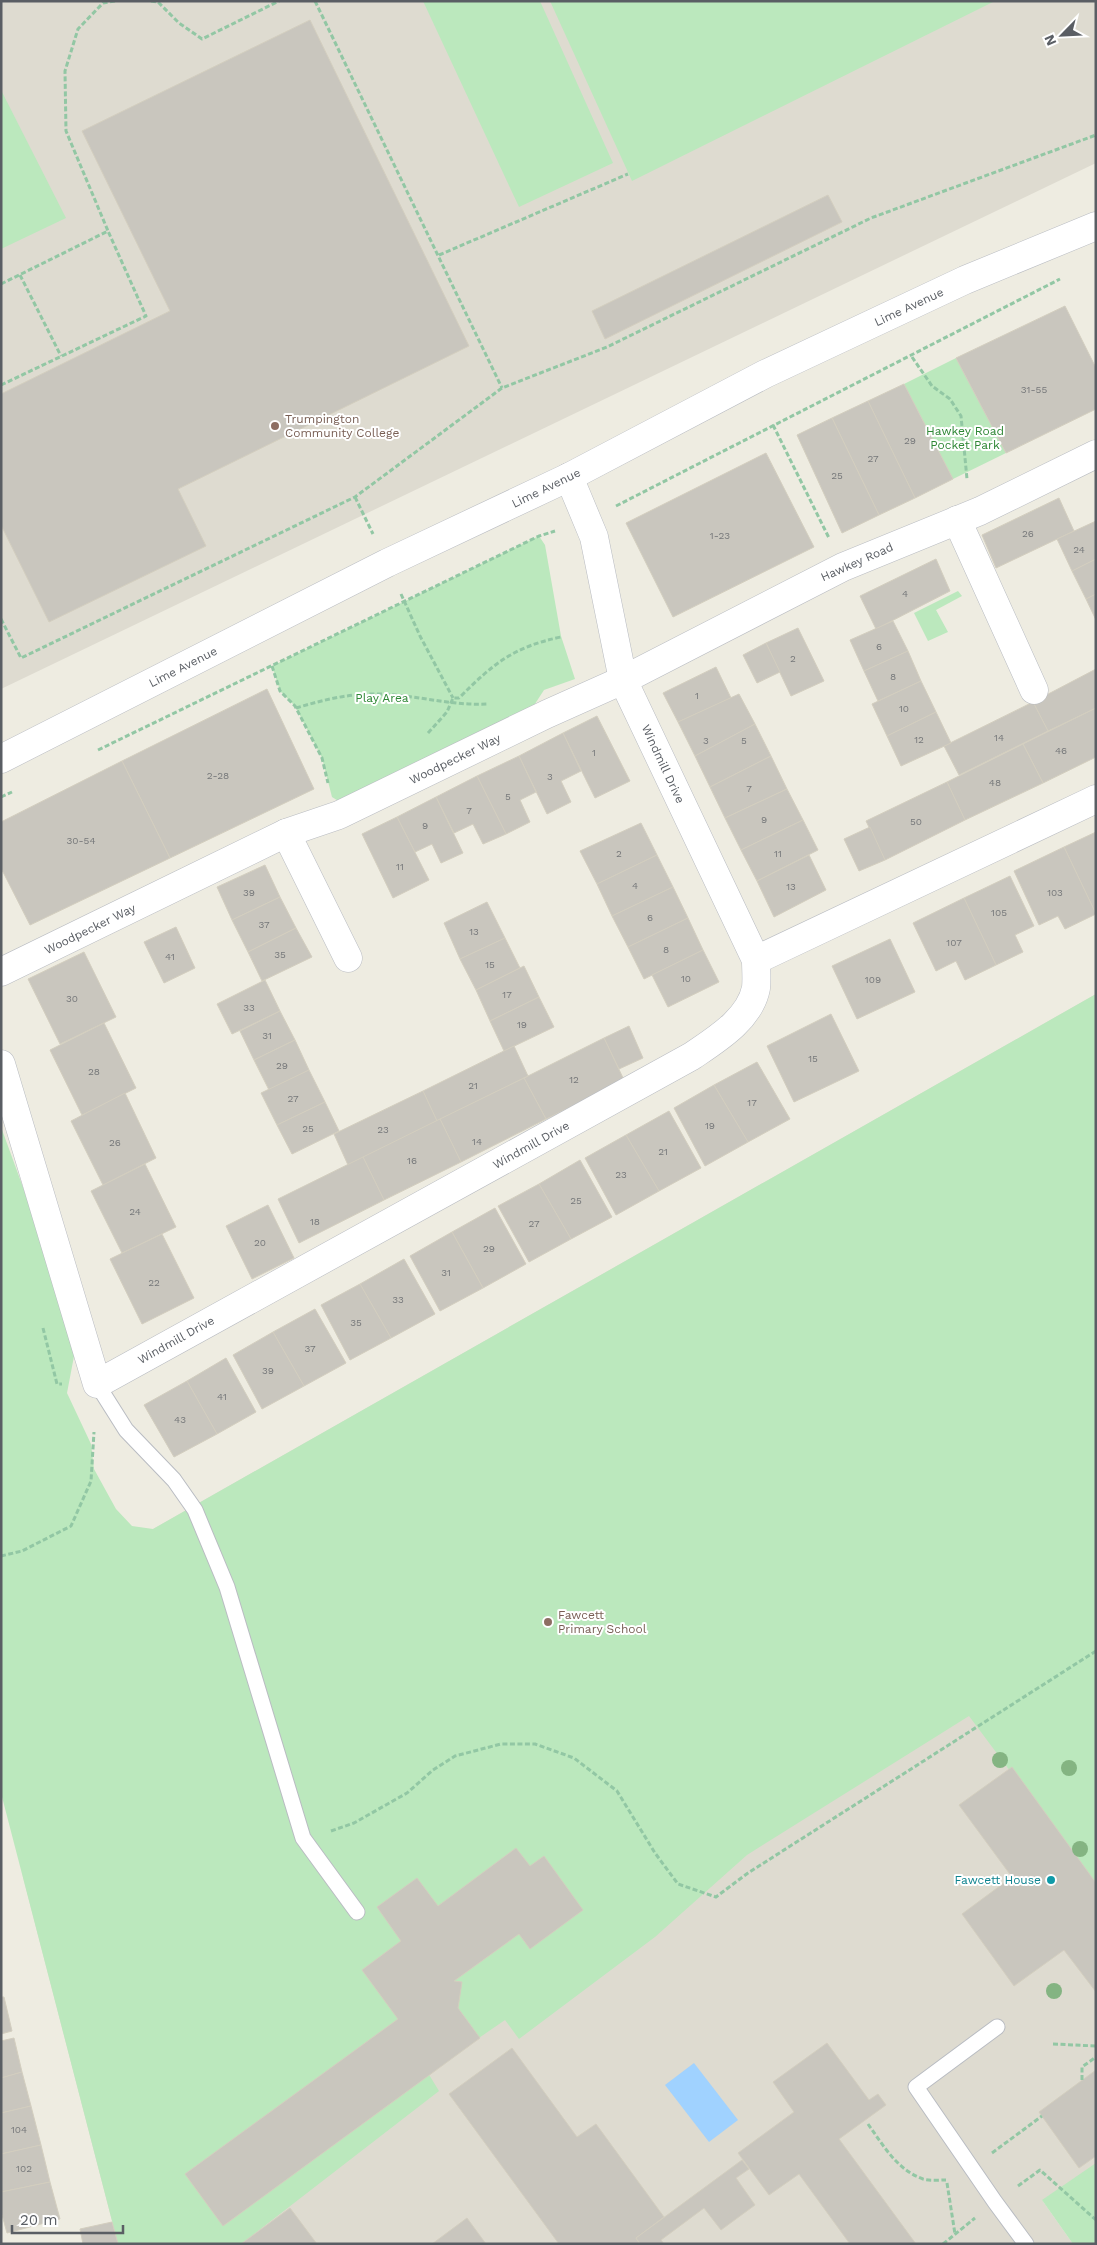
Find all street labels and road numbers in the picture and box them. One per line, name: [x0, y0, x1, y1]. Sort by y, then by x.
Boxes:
street label: Lime Avenue: [872, 285, 946, 329]
street label: Lime Avenue: [509, 465, 583, 511]
street label: Hawkey Road: [819, 540, 895, 584]
street label: Lime Avenue: [146, 644, 220, 690]
street label: Windmill Drive: [639, 722, 687, 806]
street label: Woodpecker Way: [407, 730, 504, 787]
street label: Woodpecker Way: [42, 900, 139, 957]
street label: Windmill Drive: [490, 1118, 572, 1172]
street label: Windmill Drive: [135, 1313, 217, 1367]

